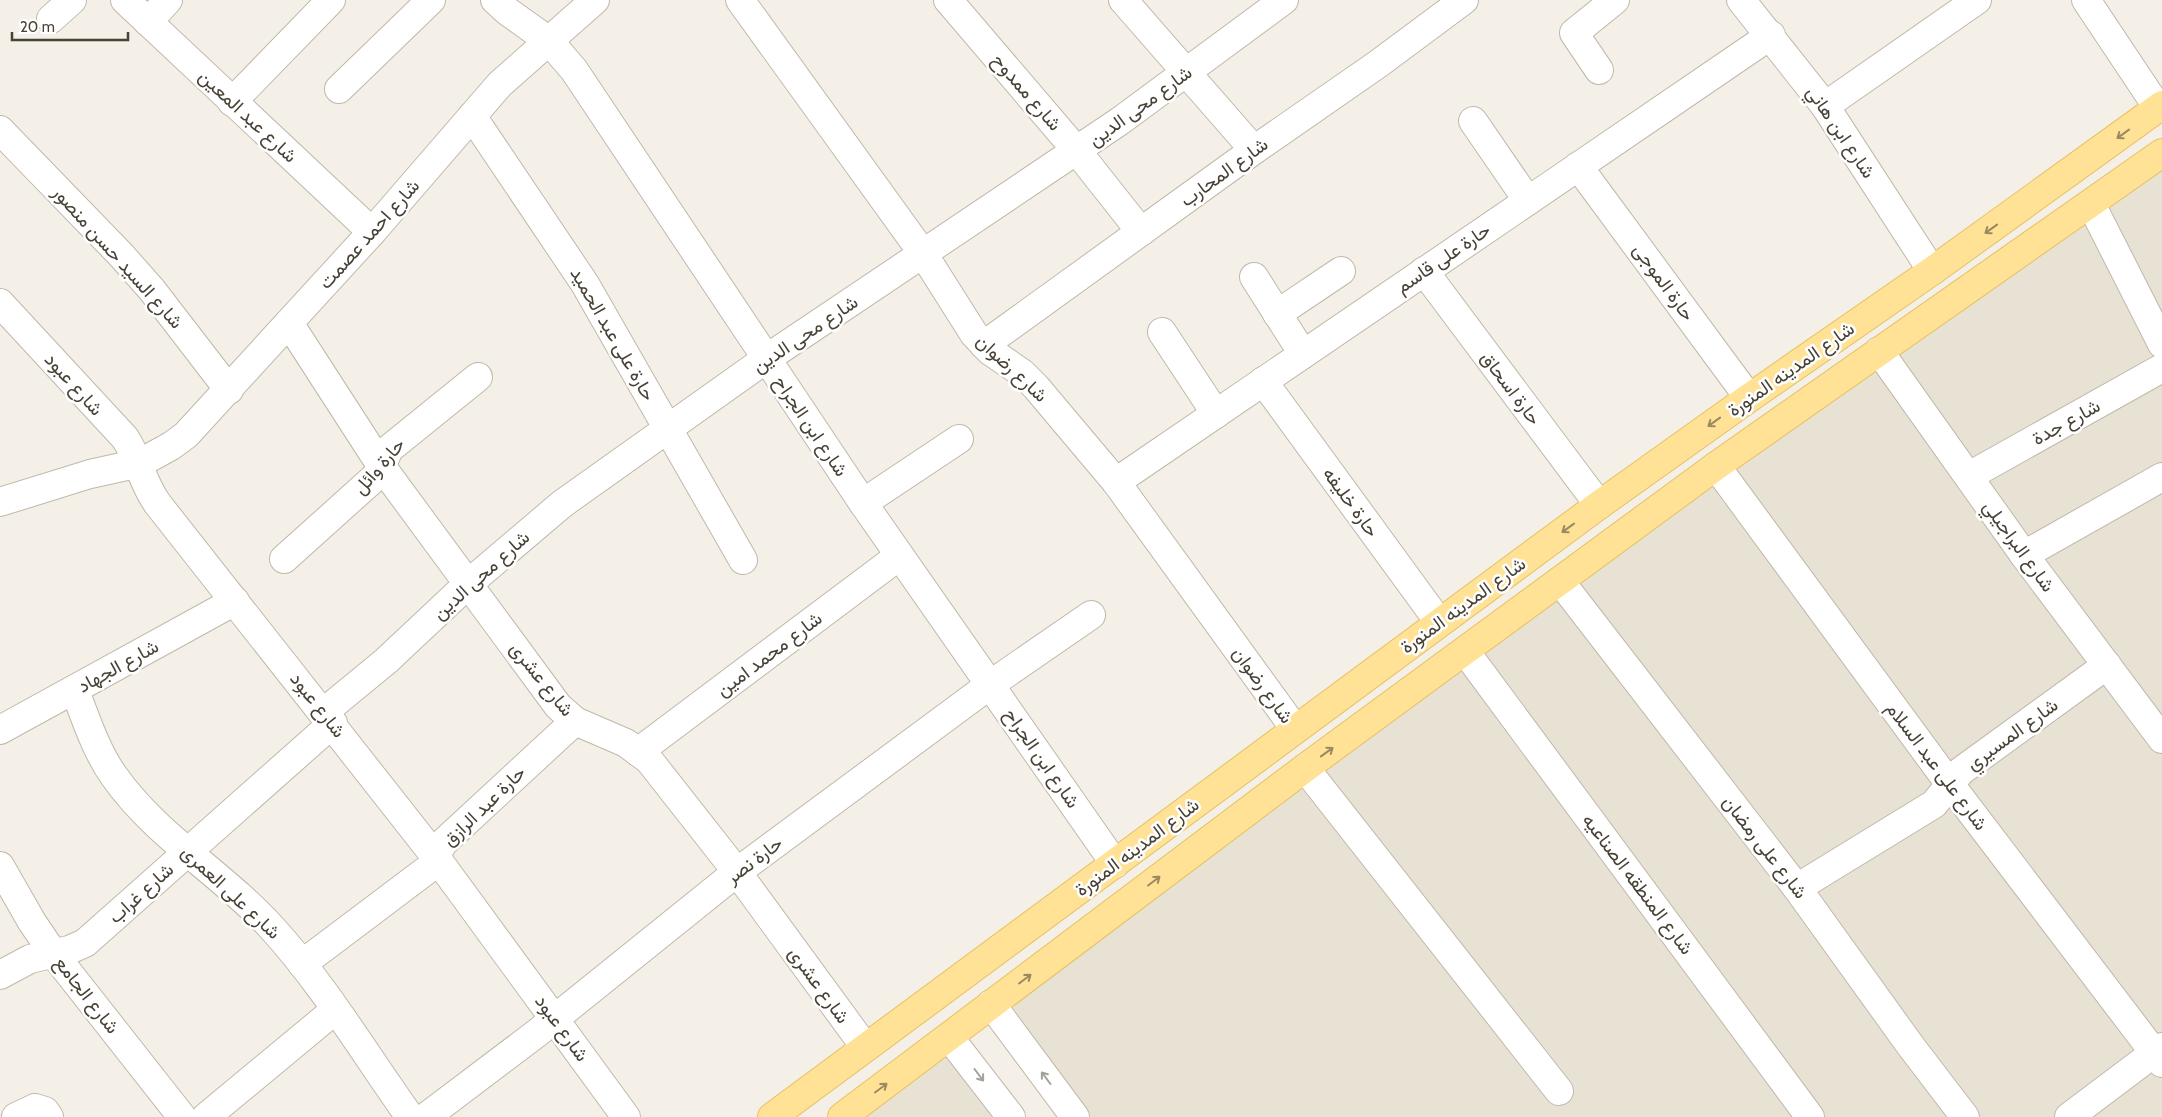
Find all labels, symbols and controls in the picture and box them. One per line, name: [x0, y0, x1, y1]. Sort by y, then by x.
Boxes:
scale bar: [12, 10, 129, 42]
text: 20 m: [20, 18, 55, 36]
street label: شارع ممدوح: [986, 49, 1067, 136]
street label: شارع محى الدين: [1084, 61, 1197, 152]
street label: شارع عبد المعين: [193, 65, 302, 168]
street label: شارع ابن هاني: [1798, 81, 1880, 185]
one-way arrow: [2116, 129, 2130, 139]
street label: شارع المحارب: [1176, 132, 1273, 212]
street label: شارع احمد عصمت: [314, 174, 425, 294]
street label: شارع السيد حسن منصور: [46, 180, 188, 334]
street label: حارة على قاسم: [1391, 218, 1495, 299]
one-way arrow: [1984, 224, 1998, 234]
street label: حارة الموجى: [1628, 239, 1700, 325]
street label: حارة على عبد الحميد: [566, 263, 660, 405]
street label: شارع محى الدين: [748, 290, 863, 379]
street label: شارع المدينه المنورة: [1723, 317, 1859, 422]
street label: شارع رضوان: [971, 329, 1052, 408]
street label: حارة اسحاق: [1476, 347, 1546, 429]
street label: شارع عبود: [39, 348, 108, 421]
street label: شارع ابن الجراح: [768, 371, 853, 481]
street label: شارع جدة: [2028, 394, 2105, 451]
one-way arrow: [1707, 417, 1721, 427]
street label: حارة وائل: [348, 433, 410, 499]
street label: حارة خليفه: [1318, 463, 1384, 541]
street label: شارع البراجيلي: [1975, 496, 2060, 599]
one-way arrow: [1562, 522, 1575, 533]
street label: شارع محى الدين: [428, 525, 535, 625]
street label: شارع المدينه المنورة: [1396, 552, 1531, 659]
street label: شارع محمد امين: [712, 607, 827, 702]
street label: شارع الجهاد: [74, 634, 163, 698]
street label: شارع عشرى: [504, 637, 579, 722]
street label: شارع رضوان: [1227, 642, 1299, 728]
street label: شارع عبود: [285, 668, 351, 743]
street label: شارع المسيري: [1962, 693, 2065, 778]
street label: شارع على عبد السلام: [1880, 697, 1993, 835]
street label: شارع ابن الجراح: [998, 704, 1085, 813]
one-way arrow: [1319, 747, 1333, 757]
street label: حارة عبد الرازق: [438, 761, 530, 851]
street label: شارع على رمضان: [1717, 791, 1812, 904]
street label: شارع المدينه المنورة: [1070, 793, 1204, 902]
street label: شارع المنطقه الصناعيه: [1577, 809, 1698, 960]
street label: حارة نصر: [720, 831, 787, 889]
street label: شارع على العمرى: [176, 840, 285, 945]
street label: شارع غراب: [104, 858, 179, 929]
one-way arrow: [1147, 876, 1161, 886]
street label: شارع عشرى: [783, 942, 855, 1028]
street label: شارع الجامع: [48, 952, 124, 1040]
one-way arrow: [1018, 974, 1032, 984]
street label: شارع عبود: [529, 990, 594, 1066]
one-way arrow: [973, 1068, 984, 1081]
one-way arrow: [1041, 1072, 1052, 1085]
one-way arrow: [874, 1082, 887, 1093]

